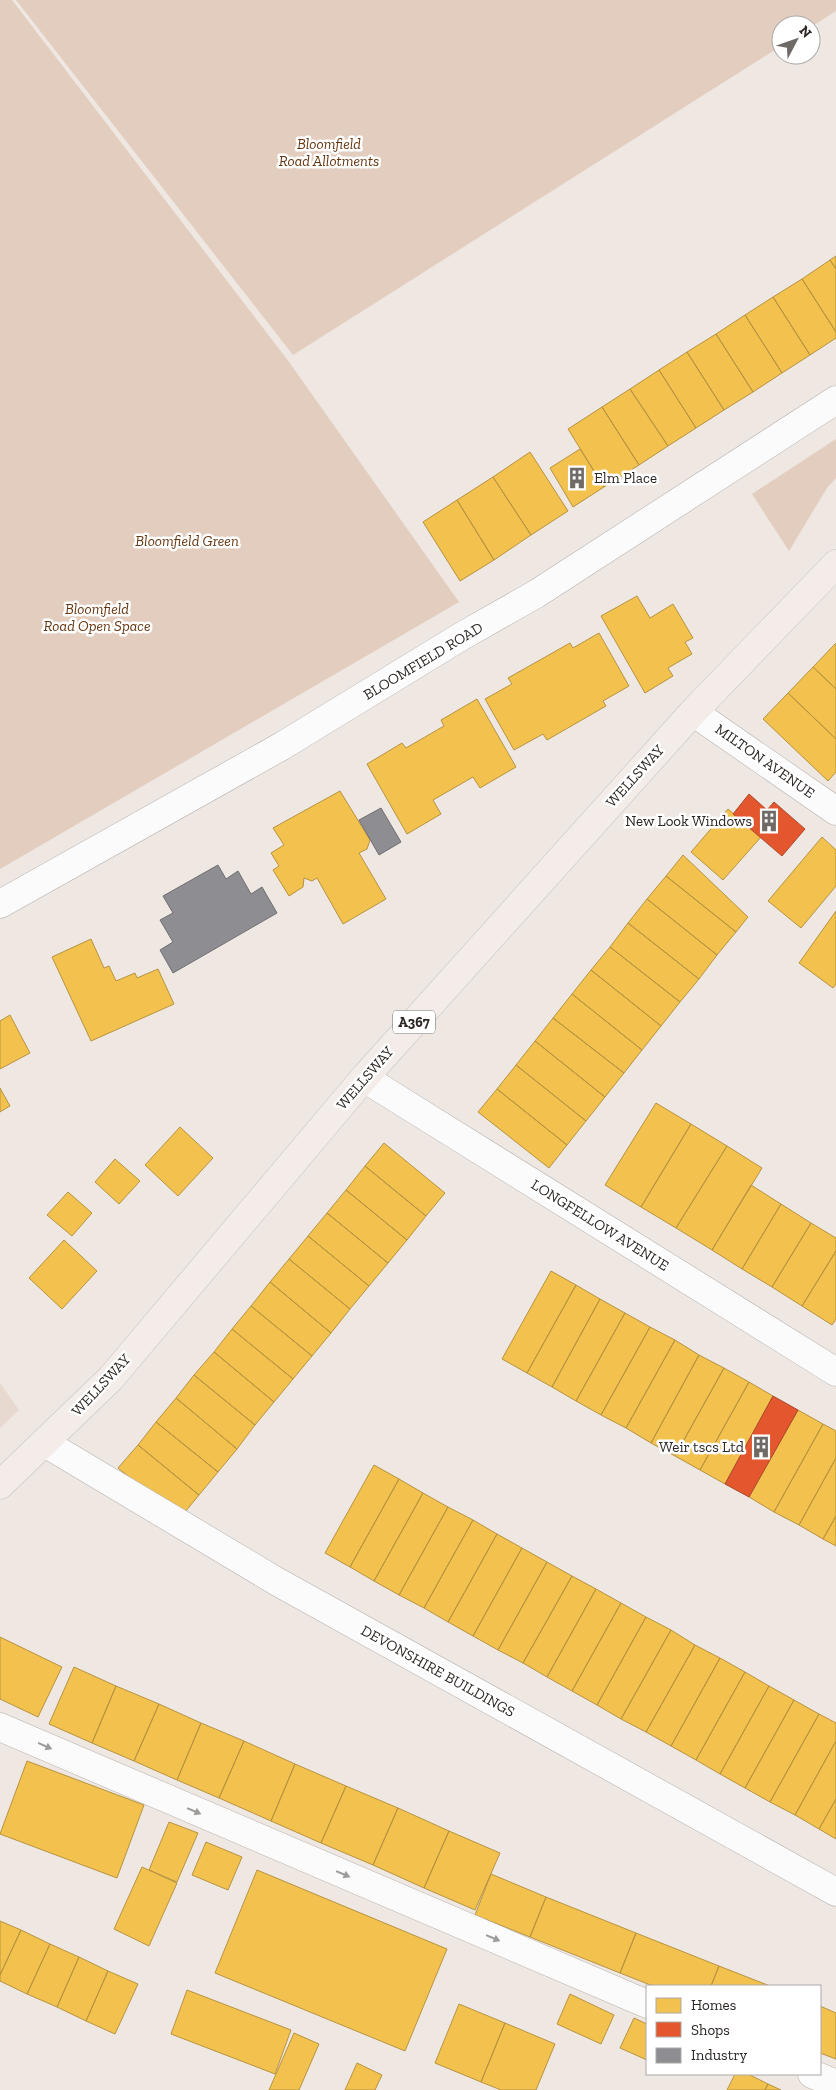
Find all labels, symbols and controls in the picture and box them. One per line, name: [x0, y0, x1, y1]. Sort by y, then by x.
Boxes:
north arrow: [771, 15, 821, 65]
text: N: [796, 22, 816, 42]
park label: Bloomfield Road Allotments: [279, 135, 379, 170]
building icon: Elm Place: [564, 465, 590, 491]
place label: Elm Place: [594, 469, 657, 487]
park label: Bloomfield Green: [135, 532, 239, 550]
park label: Bloomfield Road Open Space: [44, 600, 150, 635]
street label: BLOOMFIELD ROAD: [360, 618, 486, 704]
street label: MILTON AVENUE: [712, 720, 818, 802]
street label: WELLSWAY: [602, 740, 668, 811]
building icon: New Look Windows: [756, 808, 782, 834]
place label: New Look Windows: [625, 812, 752, 830]
road number: A367: [393, 1010, 435, 1034]
street label: WELLSWAY: [333, 1042, 398, 1113]
street label: LONGFELLOW AVENUE: [528, 1175, 672, 1275]
street label: WELLSWAY: [68, 1350, 135, 1420]
building icon: Weir tscs Ltd: [748, 1434, 774, 1460]
place label: Weir tscs Ltd: [659, 1438, 745, 1456]
street label: DEVONSHIRE BUILDINGS: [358, 1621, 518, 1721]
one-way arrow: [38, 1743, 52, 1751]
one-way arrow: [187, 1807, 201, 1815]
one-way arrow: [336, 1871, 350, 1879]
one-way arrow: [486, 1934, 501, 1942]
legend: [646, 1985, 821, 2075]
text: Homes: [691, 1996, 736, 2014]
text: Shops: [691, 2021, 730, 2039]
text: Industry: [691, 2046, 748, 2064]

